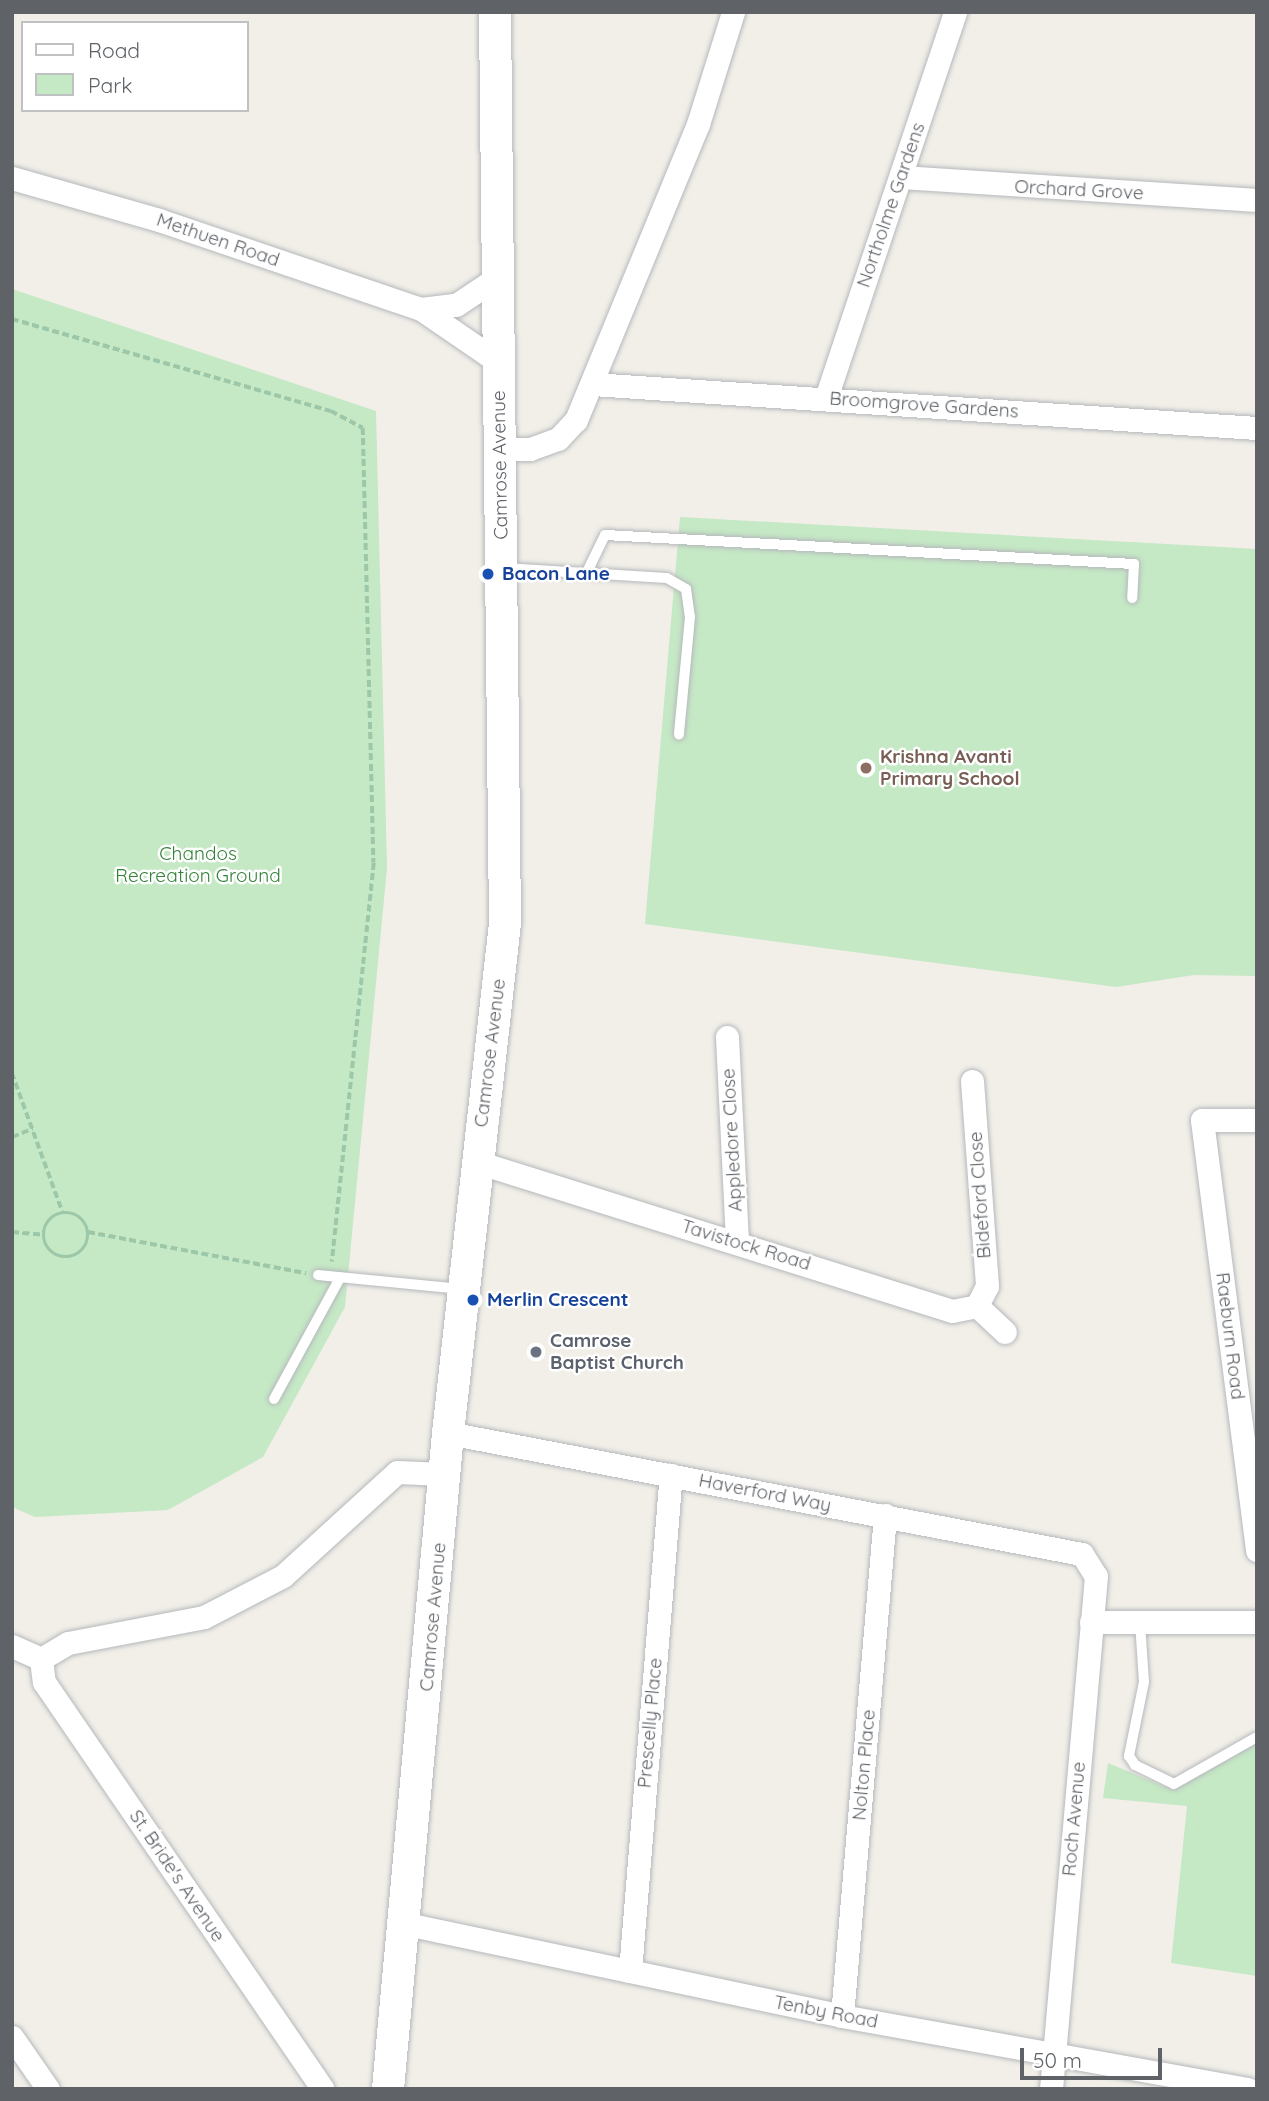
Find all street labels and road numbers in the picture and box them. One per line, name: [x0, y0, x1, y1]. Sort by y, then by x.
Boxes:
street label: Northolme Gardens: [852, 120, 930, 290]
street label: Orchard Grove: [1014, 175, 1144, 205]
street label: Methuen Road: [154, 208, 282, 272]
street label: Broomgrove Gardens: [829, 387, 1019, 423]
street label: Camrose Avenue: [487, 390, 513, 540]
street label: Camrose Avenue: [470, 977, 510, 1129]
street label: Appledore Close: [717, 1068, 747, 1212]
street label: Bideford Close: [964, 1131, 996, 1259]
street label: Tavistock Road: [679, 1215, 813, 1275]
street label: Raeburn Road: [1211, 1271, 1249, 1401]
street label: Haverford Way: [697, 1469, 833, 1517]
street label: Camrose Avenue: [415, 1542, 451, 1692]
street label: Prescelly Place: [633, 1657, 667, 1789]
street label: Nolton Place: [848, 1709, 880, 1821]
street label: Roch Avenue: [1058, 1761, 1090, 1877]
street label: St. Bride's Avenue: [124, 1806, 230, 1946]
street label: Tenby Road: [772, 1991, 880, 2033]

